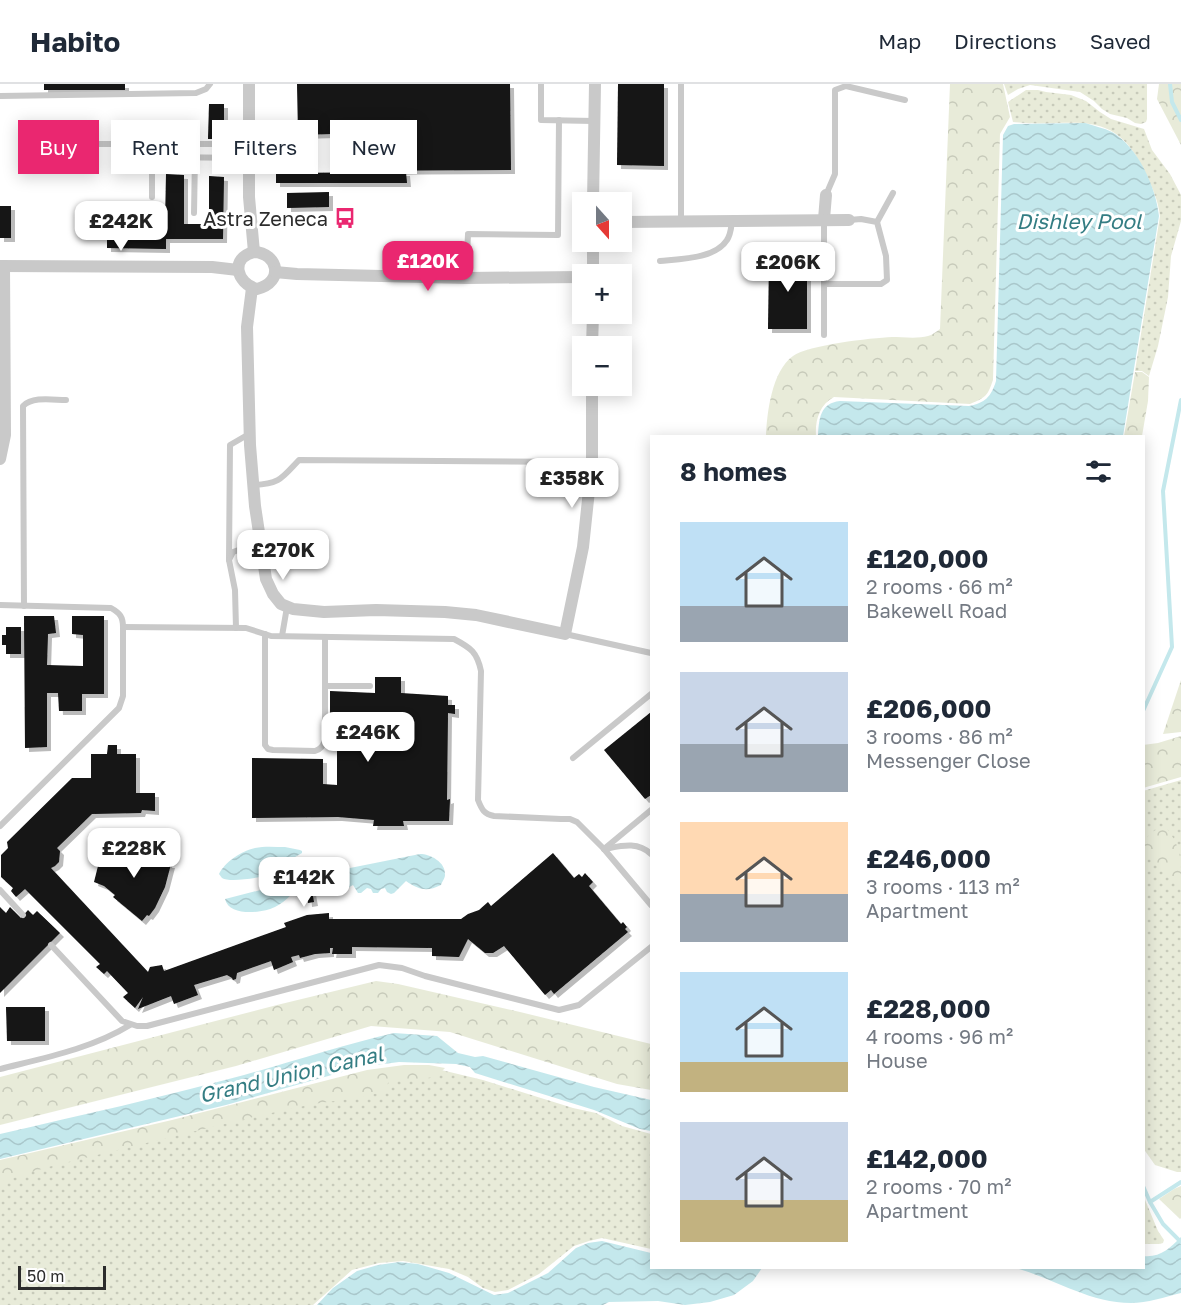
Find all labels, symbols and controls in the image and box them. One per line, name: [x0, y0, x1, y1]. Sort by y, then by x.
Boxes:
text: Habito: [30, 25, 120, 58]
text: Map: [878, 28, 921, 54]
text: Directions: [954, 28, 1057, 54]
text: Saved: [1090, 28, 1151, 54]
chip: Buy: [18, 120, 99, 174]
chip: Rent: [111, 120, 200, 174]
chip: Filters: [212, 120, 318, 174]
chip: New: [330, 120, 417, 174]
north arrow: [572, 192, 632, 252]
map controls: [572, 192, 632, 396]
pin: £242K: [79, 201, 163, 252]
place label: Astra Zeneca: [203, 206, 328, 230]
bus stop icon: Astra Zeneca: [333, 206, 357, 230]
text: £242K: [89, 208, 153, 232]
water label: Dishley Pool: [1016, 208, 1143, 234]
pin: £120K: [386, 241, 470, 292]
pin: £206K: [746, 242, 830, 293]
text: £120K: [396, 248, 460, 272]
text: £206K: [755, 249, 821, 273]
button: +: [572, 264, 632, 324]
button: −: [572, 336, 632, 396]
icon: filters: [1082, 455, 1115, 488]
text: 8 homes: [680, 456, 787, 487]
pin: £358K: [530, 458, 614, 509]
text: £358K: [540, 465, 604, 489]
pin: £270K: [241, 530, 325, 581]
text: £270K: [251, 537, 315, 561]
text: £120,000: [866, 543, 988, 574]
icon: home: [728, 546, 800, 618]
text: 2 rooms · 66 m²: [866, 574, 1013, 598]
text: Bakewell Road: [866, 598, 1007, 622]
text: £206,000: [866, 693, 991, 724]
icon: home: [728, 696, 800, 768]
pin: £246K: [326, 712, 410, 763]
text: £246K: [335, 719, 401, 743]
text: 3 rooms · 86 m²: [866, 724, 1013, 748]
text: Messenger Close: [866, 748, 1031, 772]
pin: £228K: [92, 828, 176, 879]
text: £228K: [102, 835, 166, 859]
text: £246,000: [866, 843, 991, 874]
icon: home: [728, 846, 800, 918]
pin: £142K: [262, 857, 346, 908]
text: £142K: [273, 864, 335, 888]
text: 3 rooms · 113 m²: [866, 874, 1020, 898]
text: Apartment: [866, 898, 969, 922]
text: £228,000: [866, 993, 991, 1024]
icon: home: [728, 996, 800, 1068]
text: 4 rooms · 96 m²: [866, 1024, 1013, 1048]
water label: Grand Union Canal: [196, 1040, 387, 1108]
text: House: [866, 1048, 928, 1072]
text: £142,000: [866, 1143, 988, 1174]
icon: home: [728, 1146, 800, 1218]
text: 2 rooms · 70 m²: [866, 1174, 1011, 1198]
text: Apartment: [866, 1198, 969, 1222]
scale bar: [18, 1263, 106, 1290]
text: 50 m: [27, 1266, 64, 1286]

